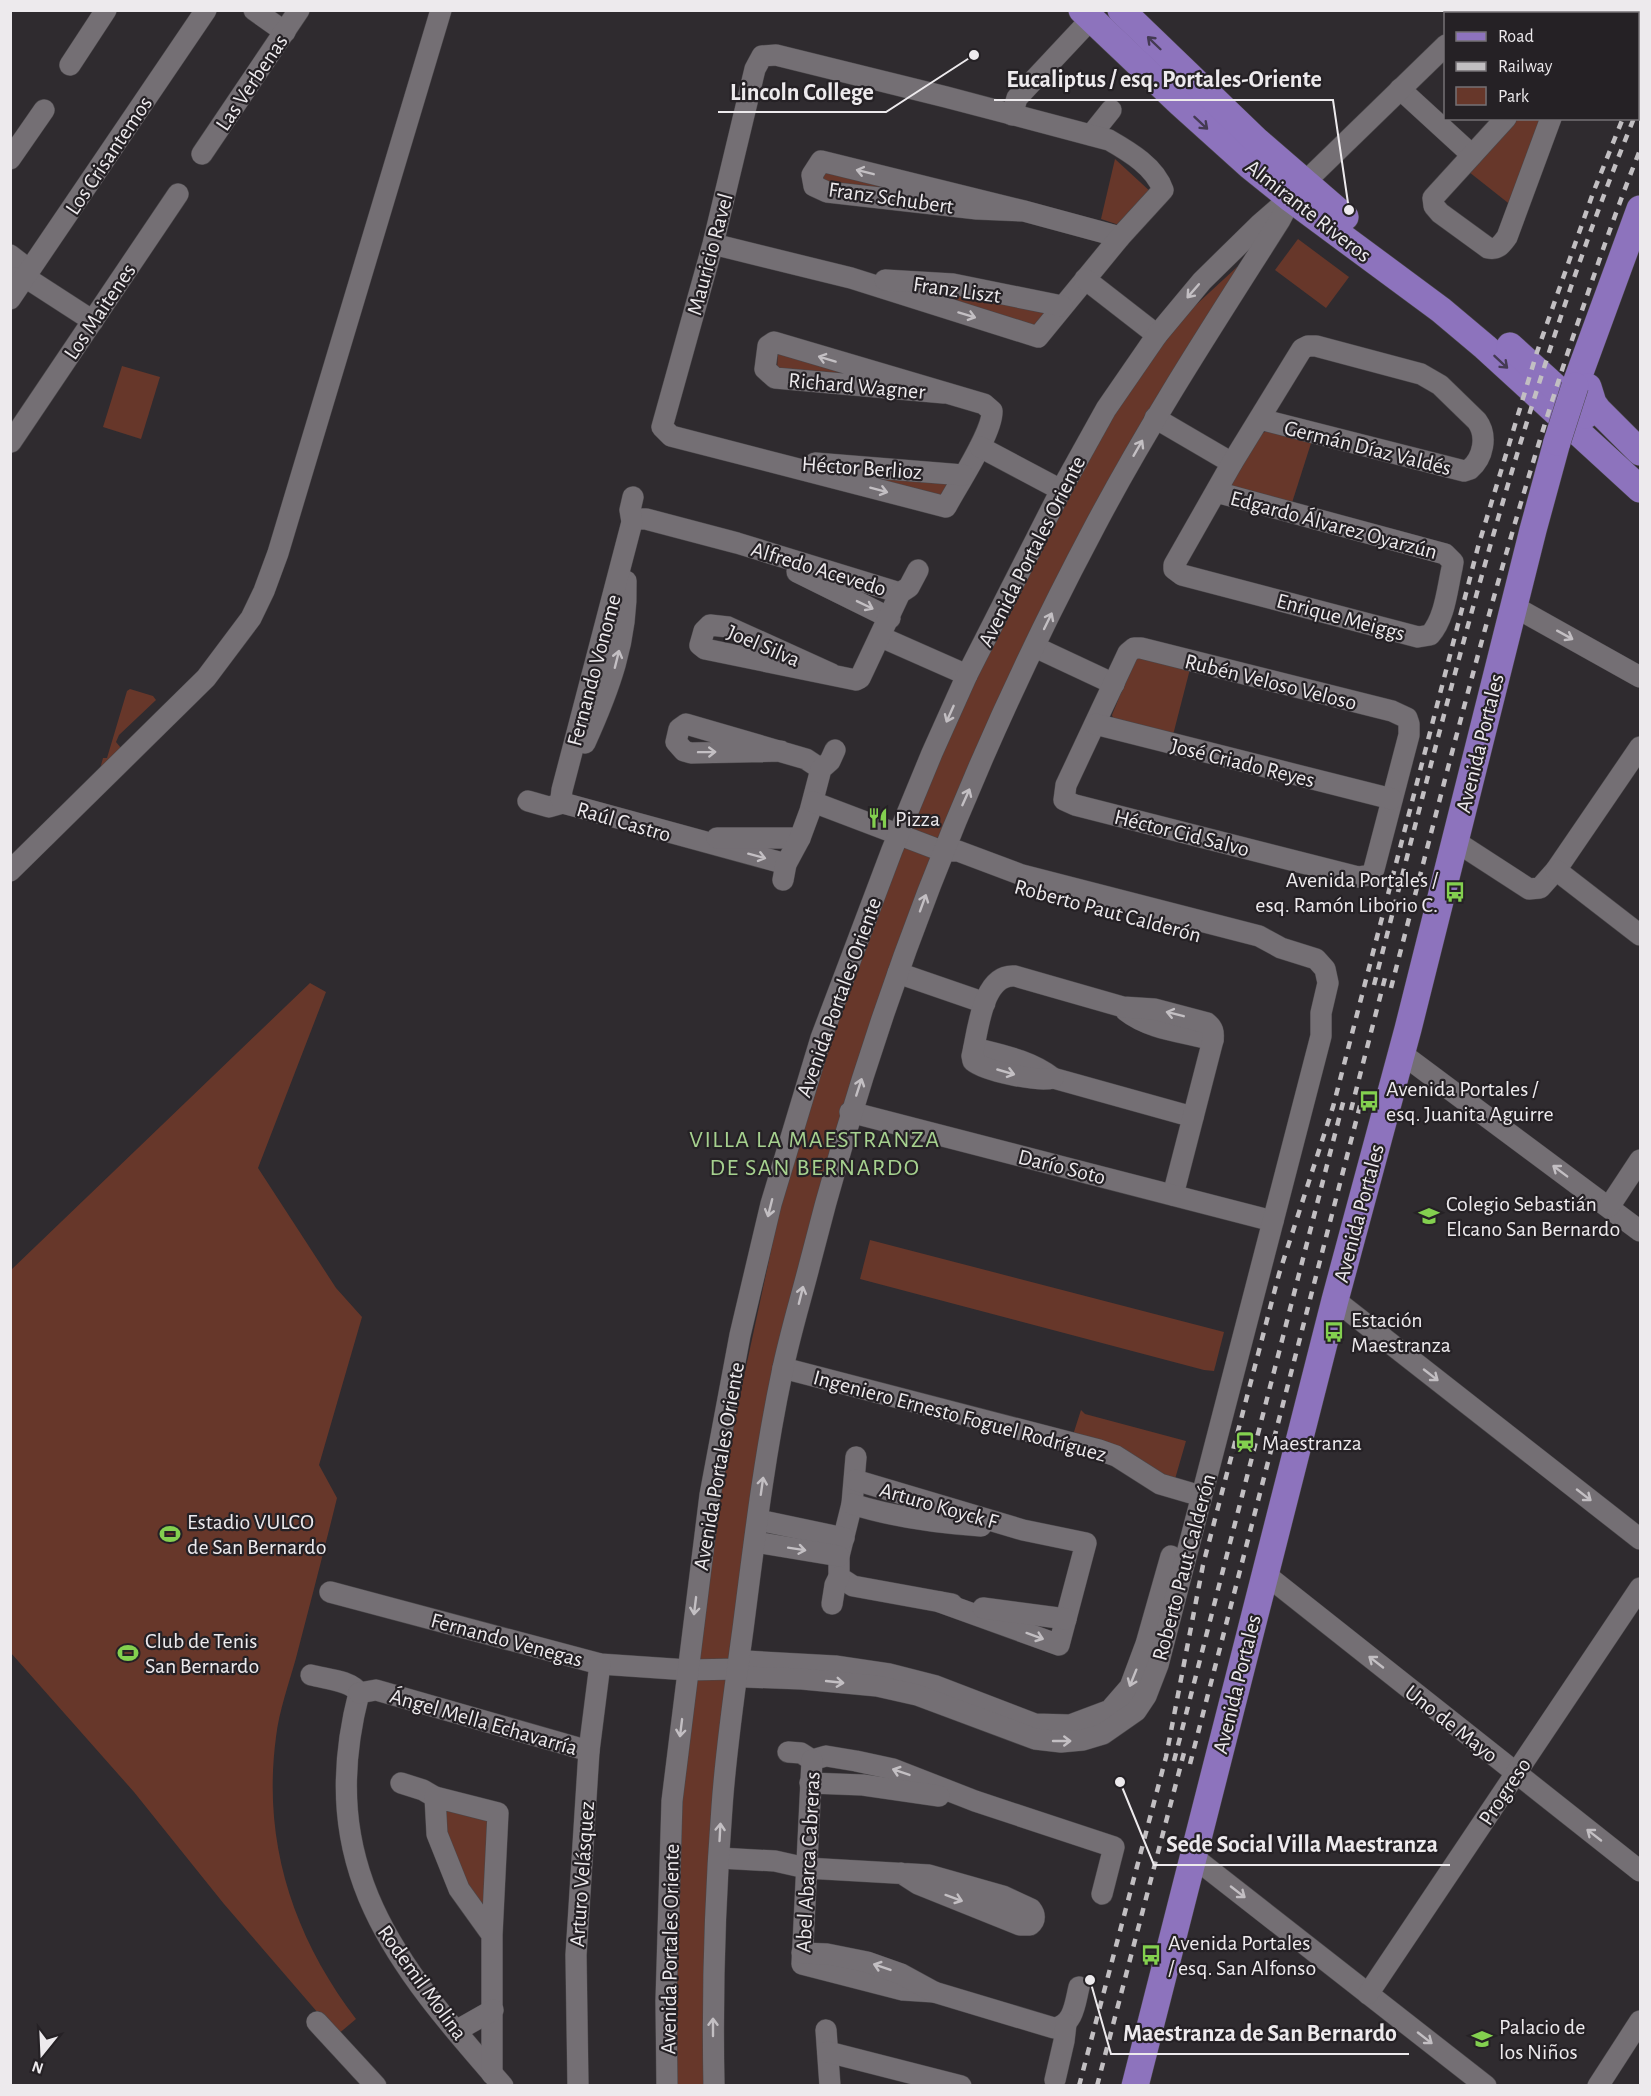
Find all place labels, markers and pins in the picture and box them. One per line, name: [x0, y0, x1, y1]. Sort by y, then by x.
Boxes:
callout: Eucaliptus / esq. Portales-Oriente: [994, 58, 1333, 100]
callout: Lincoln College: [718, 70, 886, 112]
restaurant icon: Pizza: [866, 806, 890, 830]
place label: Pizza: [895, 808, 940, 830]
place label: Avenida Portales / esq. Ramón Liborio C.: [1255, 869, 1439, 916]
bus stop icon: Avenida Portales / esq. Ramón Liborio C.: [1443, 880, 1467, 904]
place label: Avenida Portales / esq. Juanita Aguirre: [1386, 1078, 1554, 1125]
bus stop icon: Avenida Portales / esq. Juanita Aguirre: [1357, 1089, 1381, 1113]
place label: Colegio Sebastián Elcano San Bernardo: [1446, 1193, 1620, 1240]
school or university icon: Colegio Sebastián Elcano San Bernardo: [1417, 1204, 1441, 1228]
place label: Estación Maestranza: [1351, 1309, 1451, 1356]
bus stop icon: Estación Maestranza: [1322, 1320, 1346, 1344]
station icon: Maestranza: [1233, 1430, 1257, 1454]
place label: Maestranza: [1262, 1432, 1362, 1454]
place label: Estadio VULCO de San Bernardo: [187, 1511, 326, 1558]
sports icon: Estadio VULCO de San Bernardo: [158, 1522, 182, 1546]
place label: Club de Tenis San Bernardo: [145, 1630, 259, 1677]
sports icon: Club de Tenis San Bernardo: [116, 1641, 140, 1665]
callout: Sede Social Villa Maestranza: [1154, 1823, 1450, 1865]
place label: Avenida Portales / esq. San Alfonso: [1168, 1932, 1316, 1979]
bus stop icon: Avenida Portales / esq. San Alfonso: [1139, 1943, 1163, 1967]
callout: Maestranza de San Bernardo: [1111, 2012, 1409, 2054]
place label: Palacio de los Niños: [1499, 2016, 1585, 2063]
school or university icon: Palacio de los Niños: [1470, 2027, 1494, 2051]

